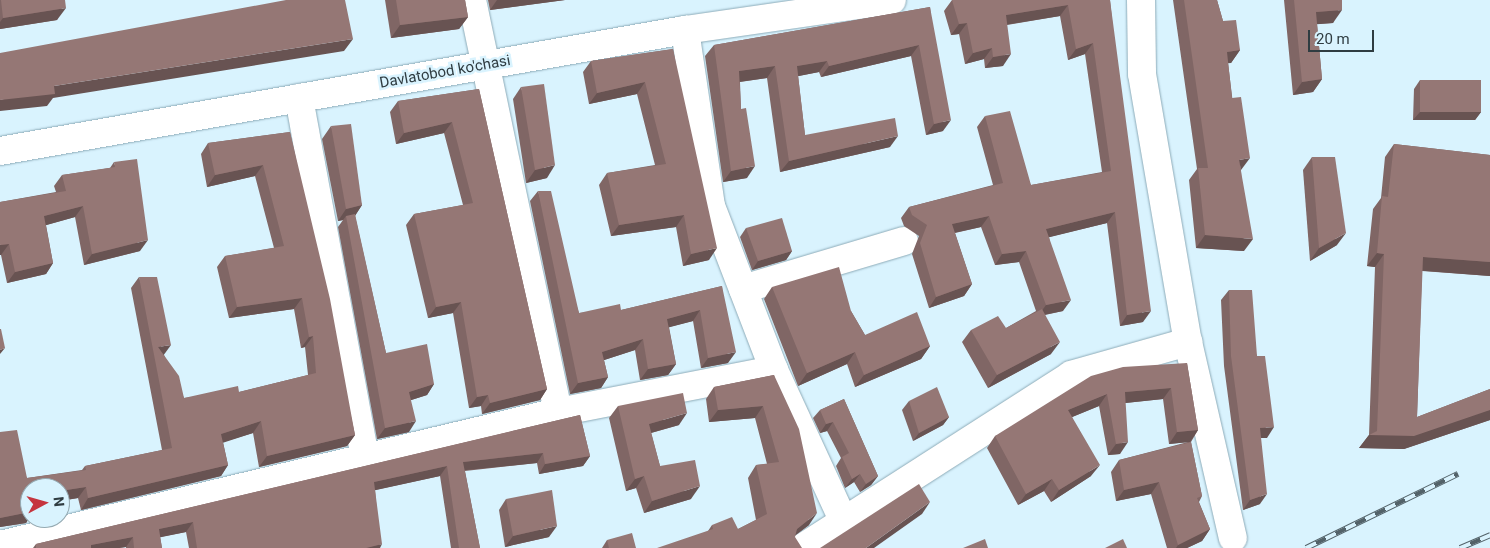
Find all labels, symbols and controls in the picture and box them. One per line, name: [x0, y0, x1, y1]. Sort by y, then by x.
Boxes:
scale bar: [1310, 20, 1376, 52]
text: 20 m: [1316, 30, 1350, 48]
street label: Davlatobod ko'chasi: [378, 52, 512, 92]
north arrow: [20, 478, 70, 528]
text: N: [50, 496, 67, 507]

